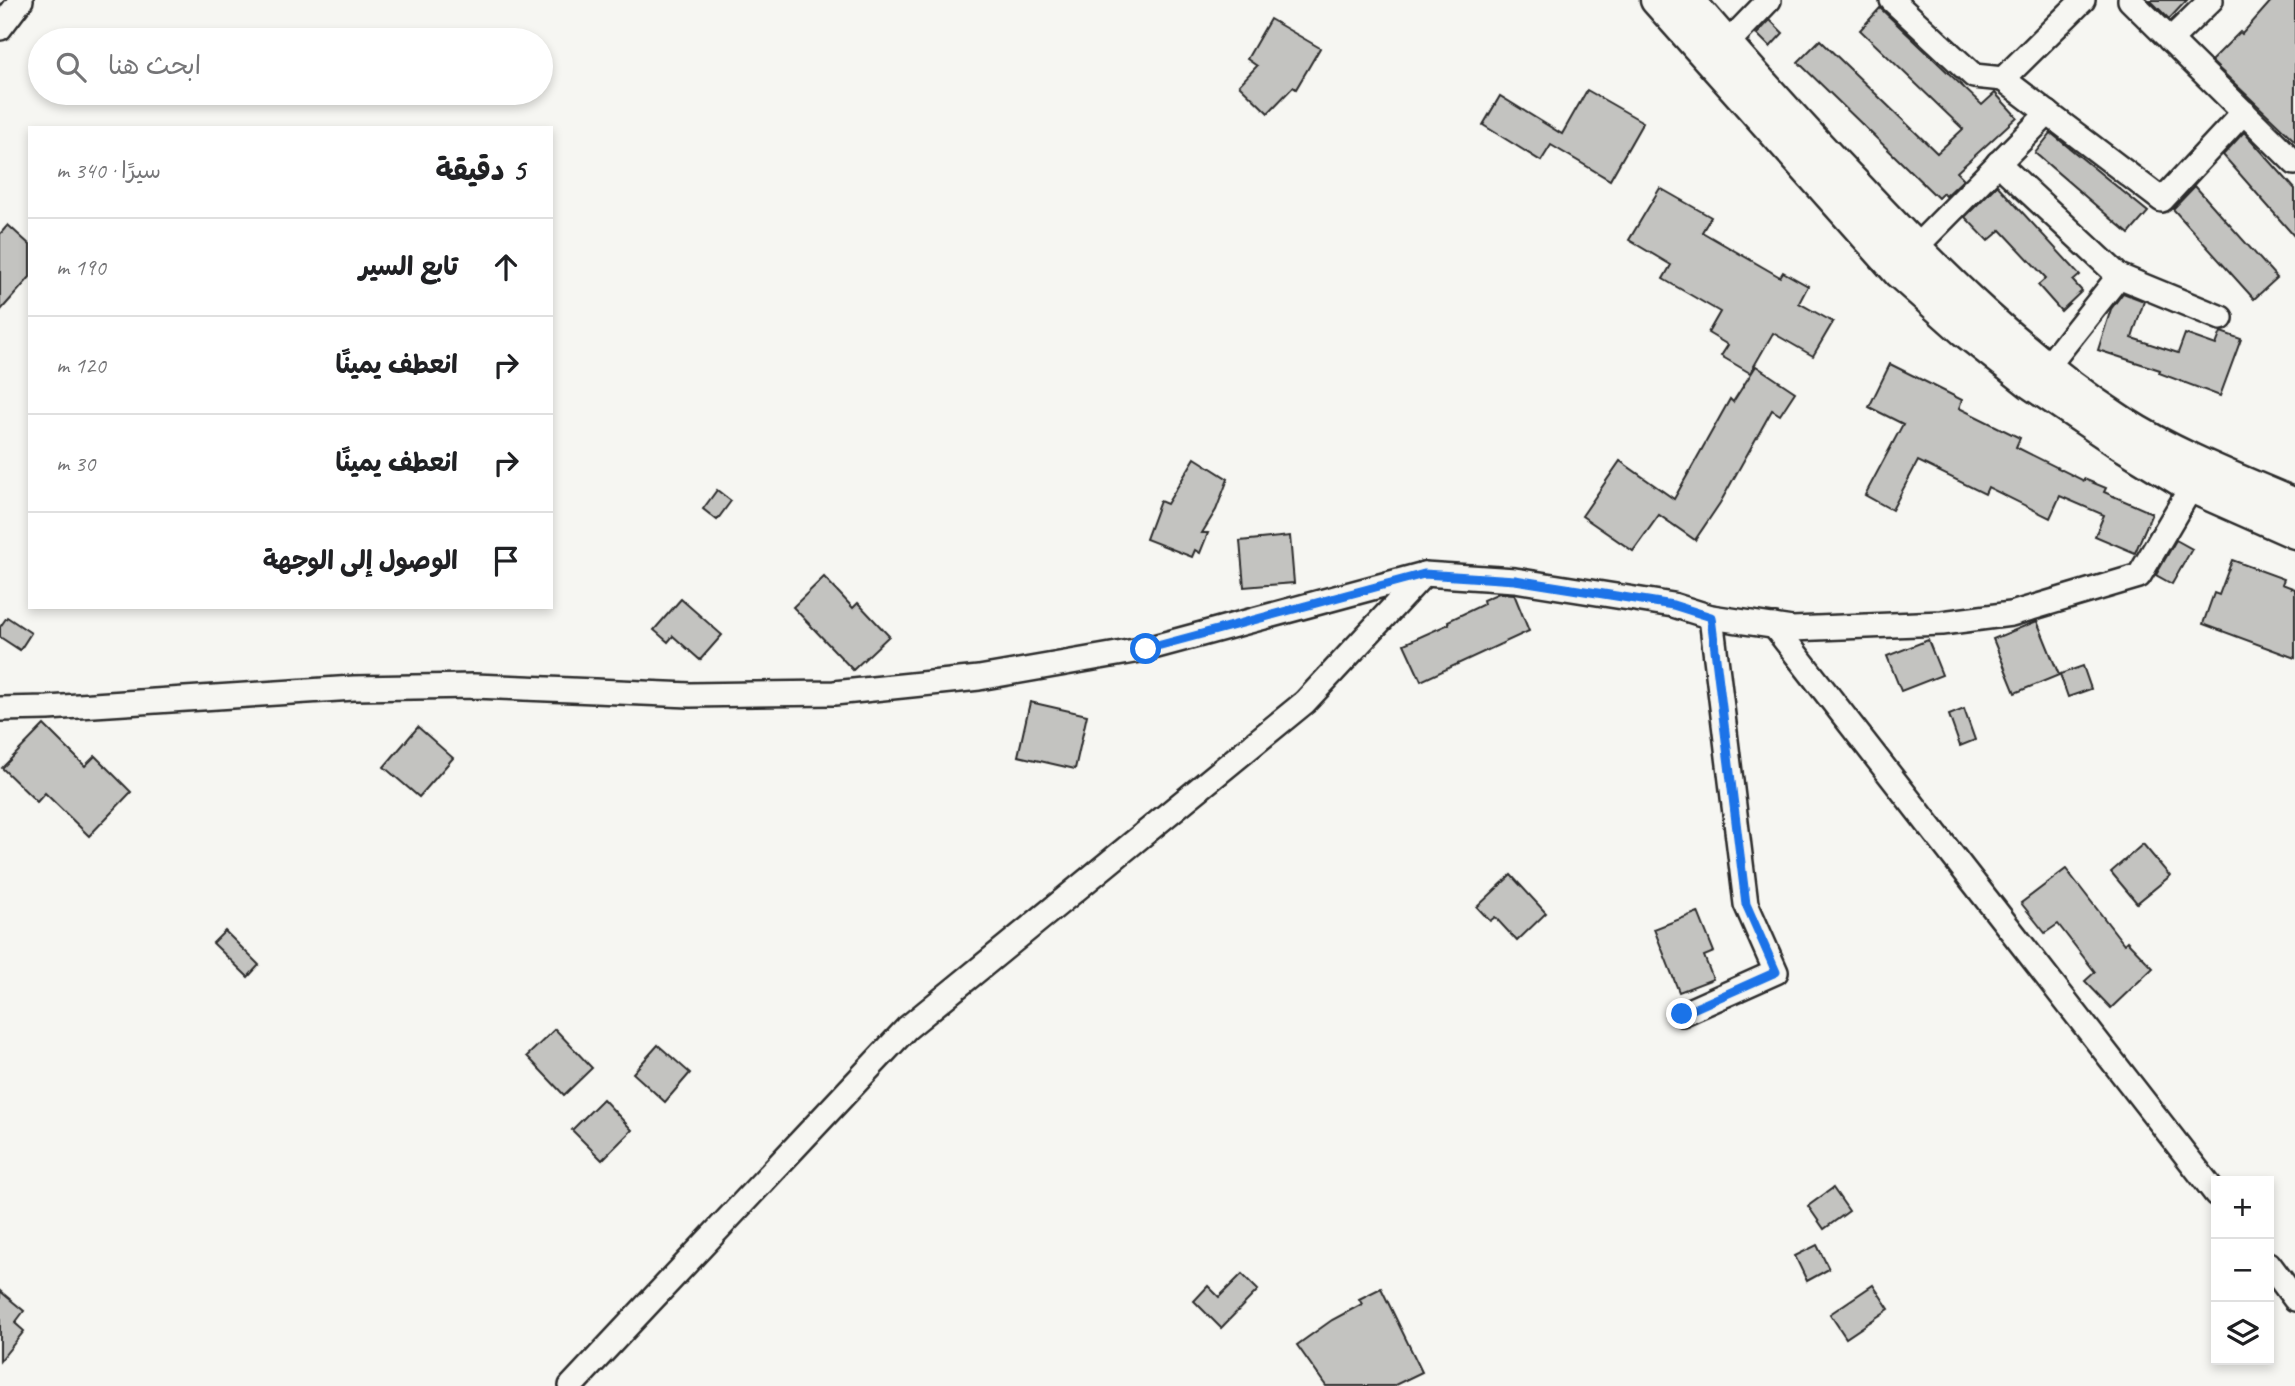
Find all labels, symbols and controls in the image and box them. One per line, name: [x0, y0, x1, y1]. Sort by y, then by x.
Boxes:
search box: [28, 28, 553, 105]
icon: search: [52, 48, 90, 86]
text: ابحث هنا: [108, 49, 201, 82]
text: 5 دقيقة: [436, 151, 525, 189]
text: سيرًا · 340 m: [56, 156, 161, 185]
icon: ahead: [487, 248, 525, 286]
text: تابع السير: [359, 250, 458, 283]
text: 190 m: [56, 253, 106, 282]
icon: right: [487, 346, 525, 384]
text: انعطف يمينًا: [336, 348, 458, 381]
text: 120 m: [56, 351, 106, 380]
icon: right: [487, 444, 525, 482]
text: انعطف يمينًا: [336, 446, 458, 479]
text: 30 m: [56, 449, 95, 478]
icon: arrive: [487, 542, 525, 580]
text: الوصول إلى الوجهة: [263, 544, 458, 577]
route start: [1130, 633, 1161, 664]
route end: [1666, 998, 1697, 1029]
map controls: [2211, 1176, 2274, 1365]
button: +: [2211, 1176, 2274, 1239]
button: −: [2211, 1239, 2274, 1302]
button: layers: [2211, 1302, 2274, 1365]

